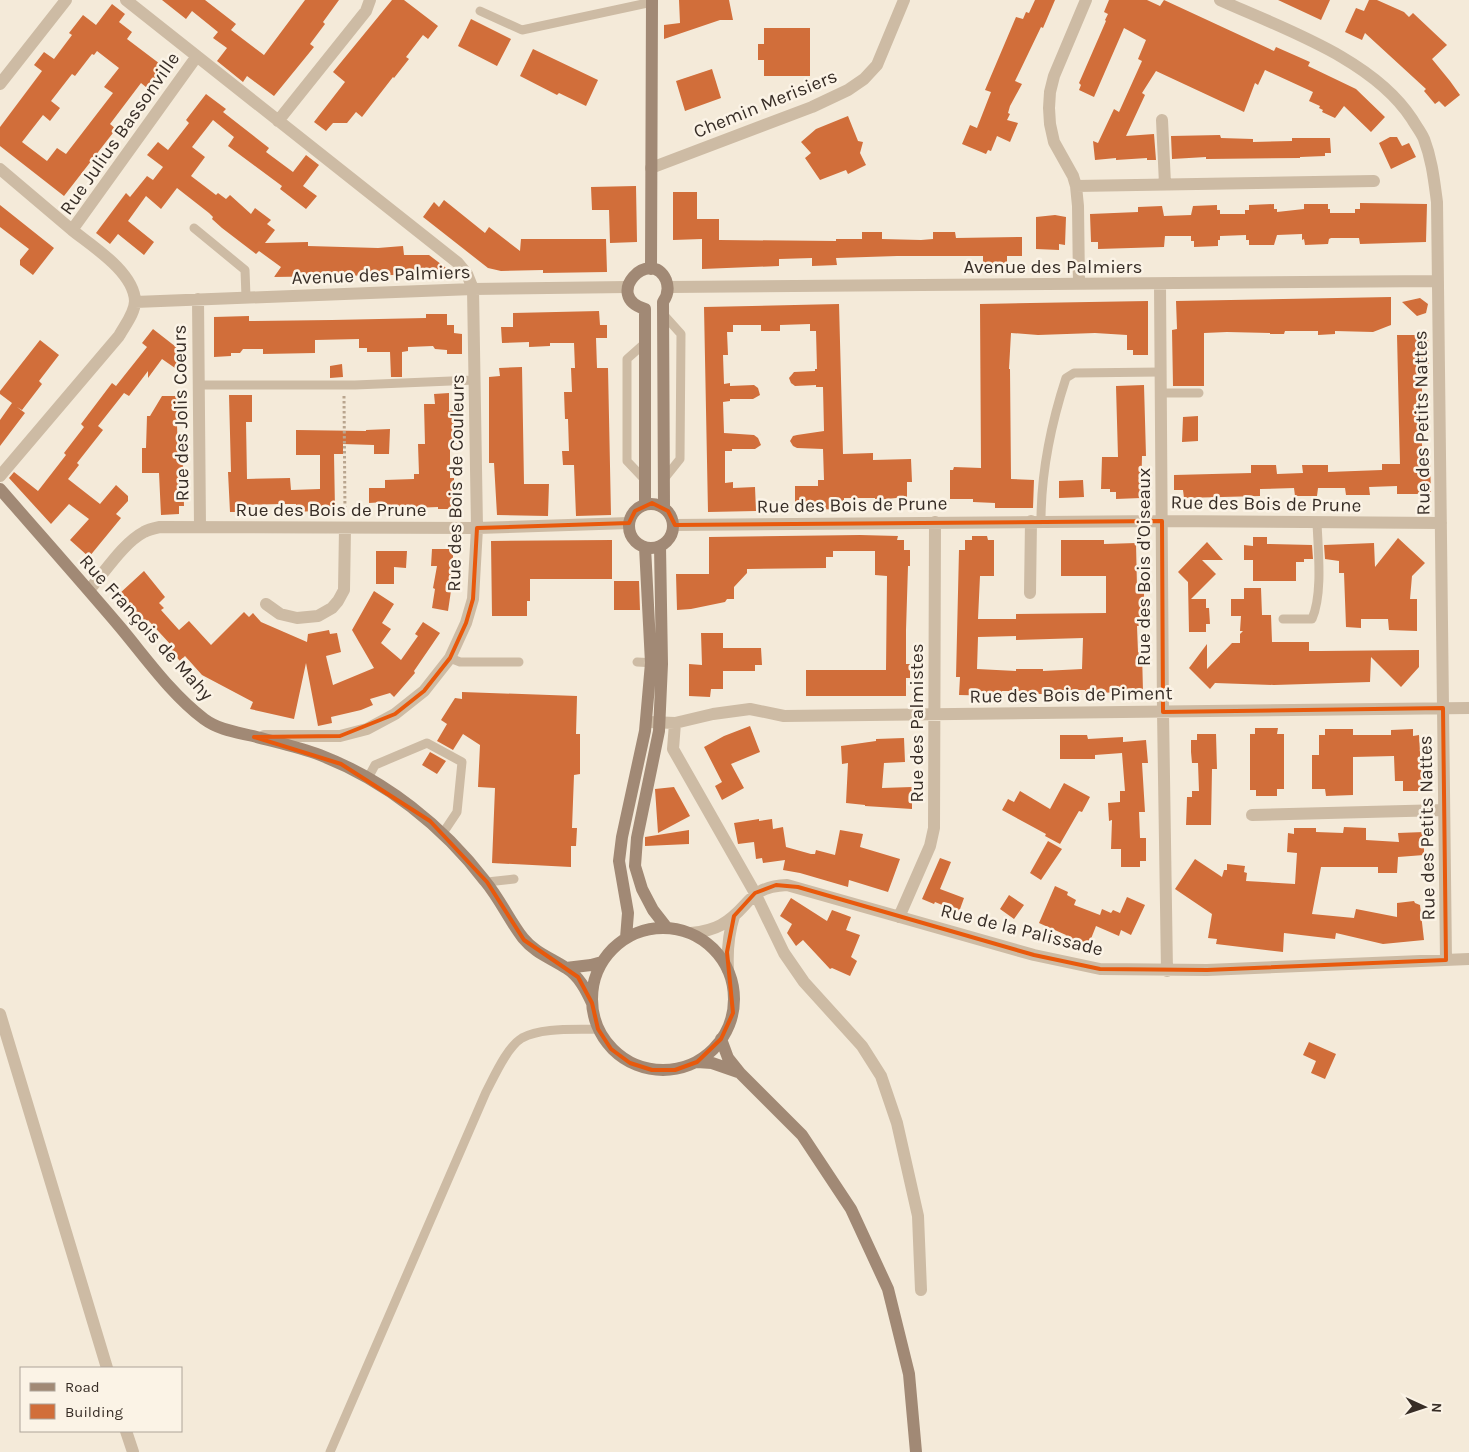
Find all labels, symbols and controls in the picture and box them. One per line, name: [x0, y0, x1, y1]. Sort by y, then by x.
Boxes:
street label: Rue Julius Bassonville: [55, 48, 184, 219]
street label: Chemin Merisiers: [690, 65, 840, 143]
street label: Avenue des Palmiers: [964, 256, 1142, 278]
street label: Avenue des Palmiers: [291, 261, 471, 289]
street label: Rue des Jolis Coeurs: [168, 324, 194, 501]
street label: Rue des Petits Nattes: [1409, 330, 1435, 516]
street label: Rue des Bois de Couleurs: [443, 374, 469, 592]
street label: Rue des Bois d'Oiseaux: [1133, 467, 1155, 666]
street label: Rue des Bois de Prune: [1170, 491, 1362, 517]
street label: Rue des Bois de Prune: [756, 492, 948, 518]
street label: Rue des Bois de Prune: [236, 499, 426, 521]
street label: Rue François de Mahy: [75, 550, 218, 705]
street label: Rue des Palmistes: [906, 643, 928, 803]
street label: Rue des Bois de Piment: [969, 682, 1173, 708]
street label: Rue des Petits Nattes: [1414, 735, 1440, 921]
street label: Rue de la Palissade: [938, 899, 1105, 961]
legend: [20, 1367, 182, 1432]
text: Road: [65, 1378, 100, 1396]
north arrow: [1399, 1382, 1449, 1432]
text: N: [1428, 1402, 1445, 1413]
text: Building: [65, 1403, 123, 1421]

